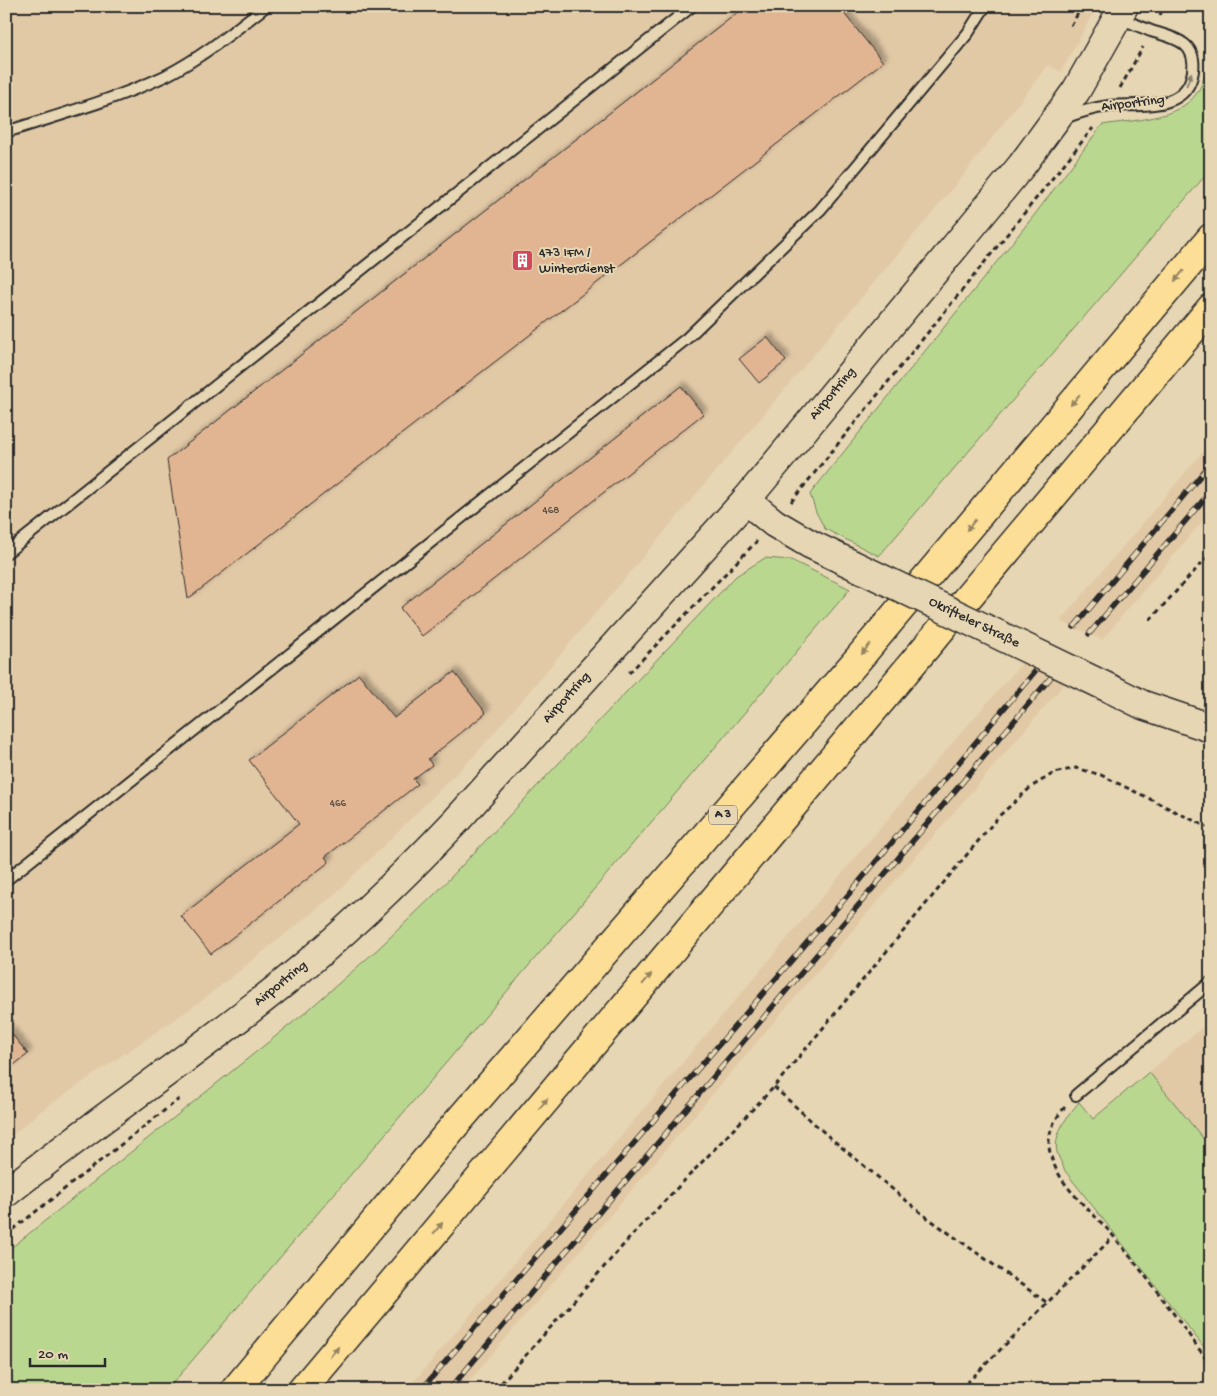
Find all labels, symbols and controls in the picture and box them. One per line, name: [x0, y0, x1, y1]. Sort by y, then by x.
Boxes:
one-way arrow: [1186, 72, 1194, 86]
street label: Airportring: [1100, 92, 1166, 116]
place label: 473 IFM / Winterdienst: [539, 245, 616, 278]
building icon: 473 IFM / Winterdienst: [511, 249, 535, 273]
one-way arrow: [1174, 269, 1185, 282]
street label: Airportring: [806, 364, 860, 424]
one-way arrow: [1070, 394, 1081, 406]
house number: 468: [543, 505, 559, 517]
one-way arrow: [965, 518, 976, 531]
street label: Okrifteler Straße: [926, 594, 1023, 653]
one-way arrow: [861, 643, 872, 655]
street label: Airportring: [539, 669, 595, 727]
house number: 466: [330, 798, 347, 810]
road number: A 3: [709, 806, 737, 824]
street label: Airportring: [251, 957, 311, 1011]
one-way arrow: [642, 973, 653, 986]
one-way arrow: [537, 1097, 548, 1110]
one-way arrow: [433, 1222, 444, 1235]
scale bar: [30, 1336, 105, 1368]
text: 20 m: [38, 1346, 68, 1364]
one-way arrow: [328, 1346, 339, 1359]

